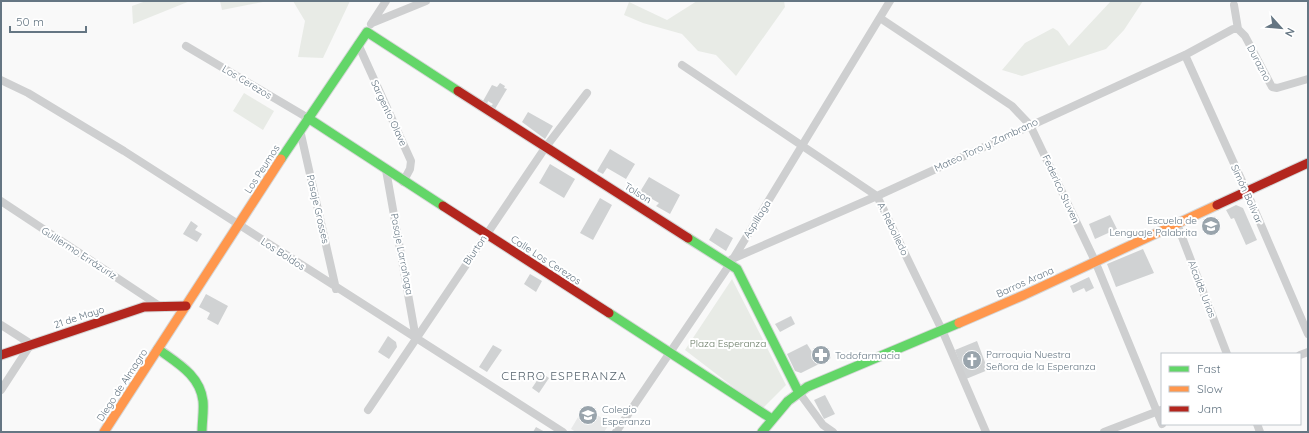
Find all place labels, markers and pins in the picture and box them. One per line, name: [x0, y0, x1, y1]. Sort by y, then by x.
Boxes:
place label: Escuela de Lenguaje Palabrita: [1109, 214, 1197, 239]
school or university icon: Escuela de Lenguaje Palabrita: [1200, 215, 1222, 237]
pharmacy icon: Todofarmacia: [810, 344, 832, 366]
place label: Parroquia Nuestra Señora de la Esperanza: [986, 348, 1096, 373]
place label: Todofarmacia: [835, 349, 900, 362]
church icon: Parroquia Nuestra Señora de la Esperanza: [961, 349, 983, 371]
place label: Colegio Esperanza: [602, 403, 651, 428]
school or university icon: Colegio Esperanza: [577, 404, 599, 426]

